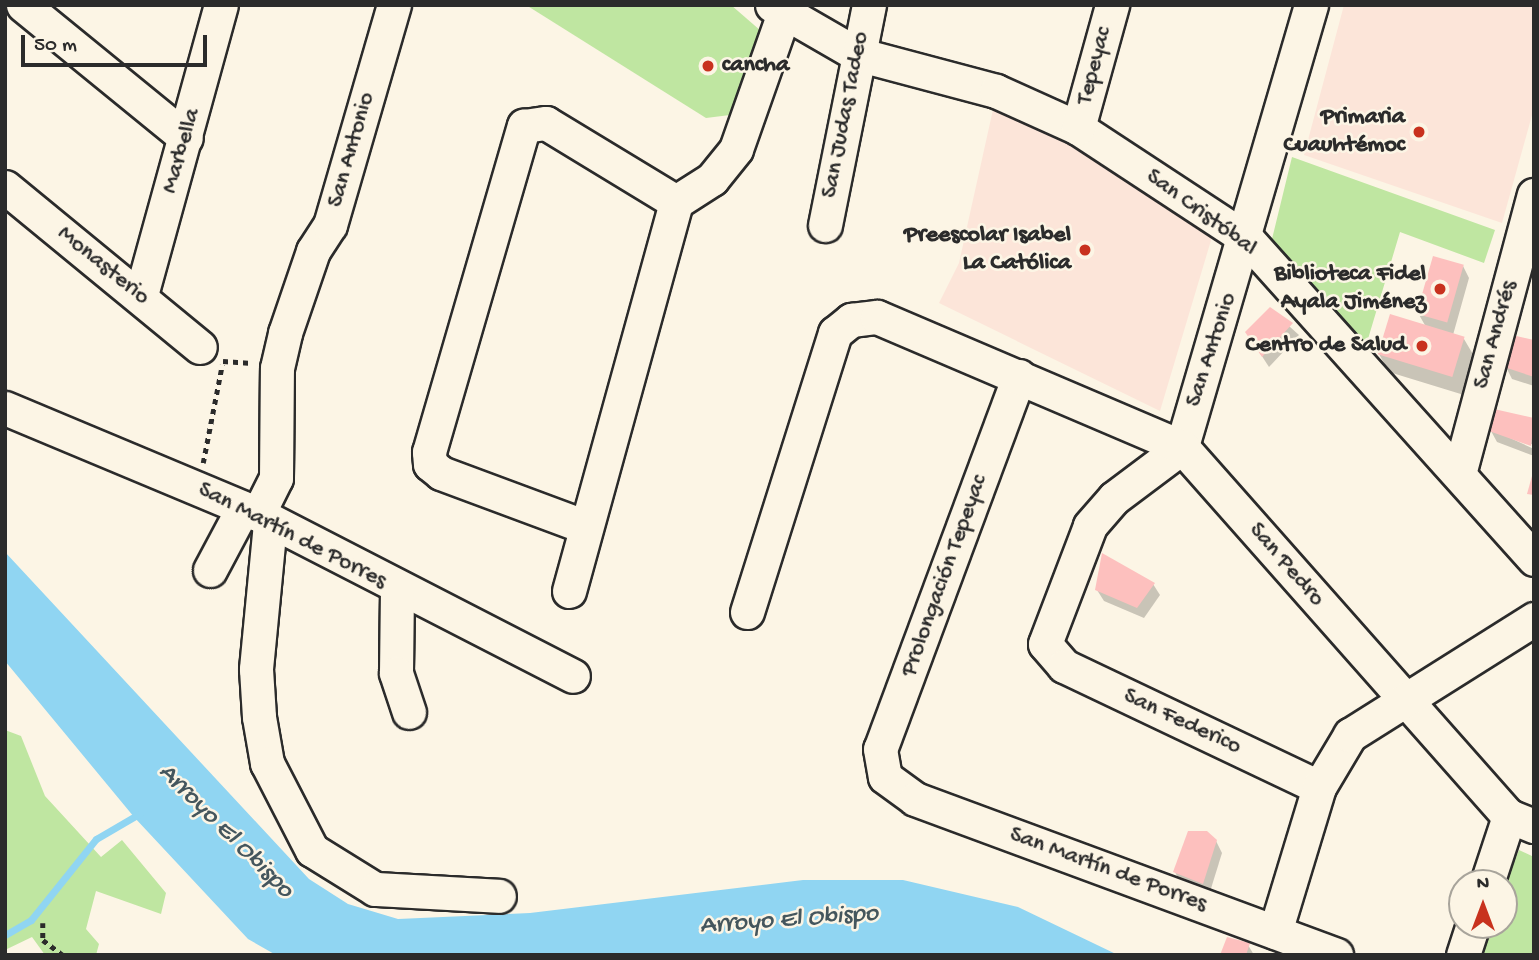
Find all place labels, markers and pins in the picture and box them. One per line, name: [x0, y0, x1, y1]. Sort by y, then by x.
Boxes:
place label: cancha: [722, 52, 789, 80]
marker: cancha: [700, 58, 716, 74]
place label: Primaria Cuauhtémoc: [1283, 104, 1405, 160]
marker: Primaria Cuauhtémoc: [1411, 124, 1427, 140]
place label: Preescolar Isabel La Católica: [904, 222, 1071, 278]
marker: Preescolar Isabel La Católica: [1077, 242, 1093, 258]
place label: Biblioteca Fidel Ayala Jiménez: [1274, 261, 1426, 317]
marker: Biblioteca Fidel Ayala Jiménez: [1432, 281, 1448, 297]
place label: Centro de Salud: [1246, 332, 1406, 360]
marker: Centro de Salud: [1412, 336, 1432, 356]

